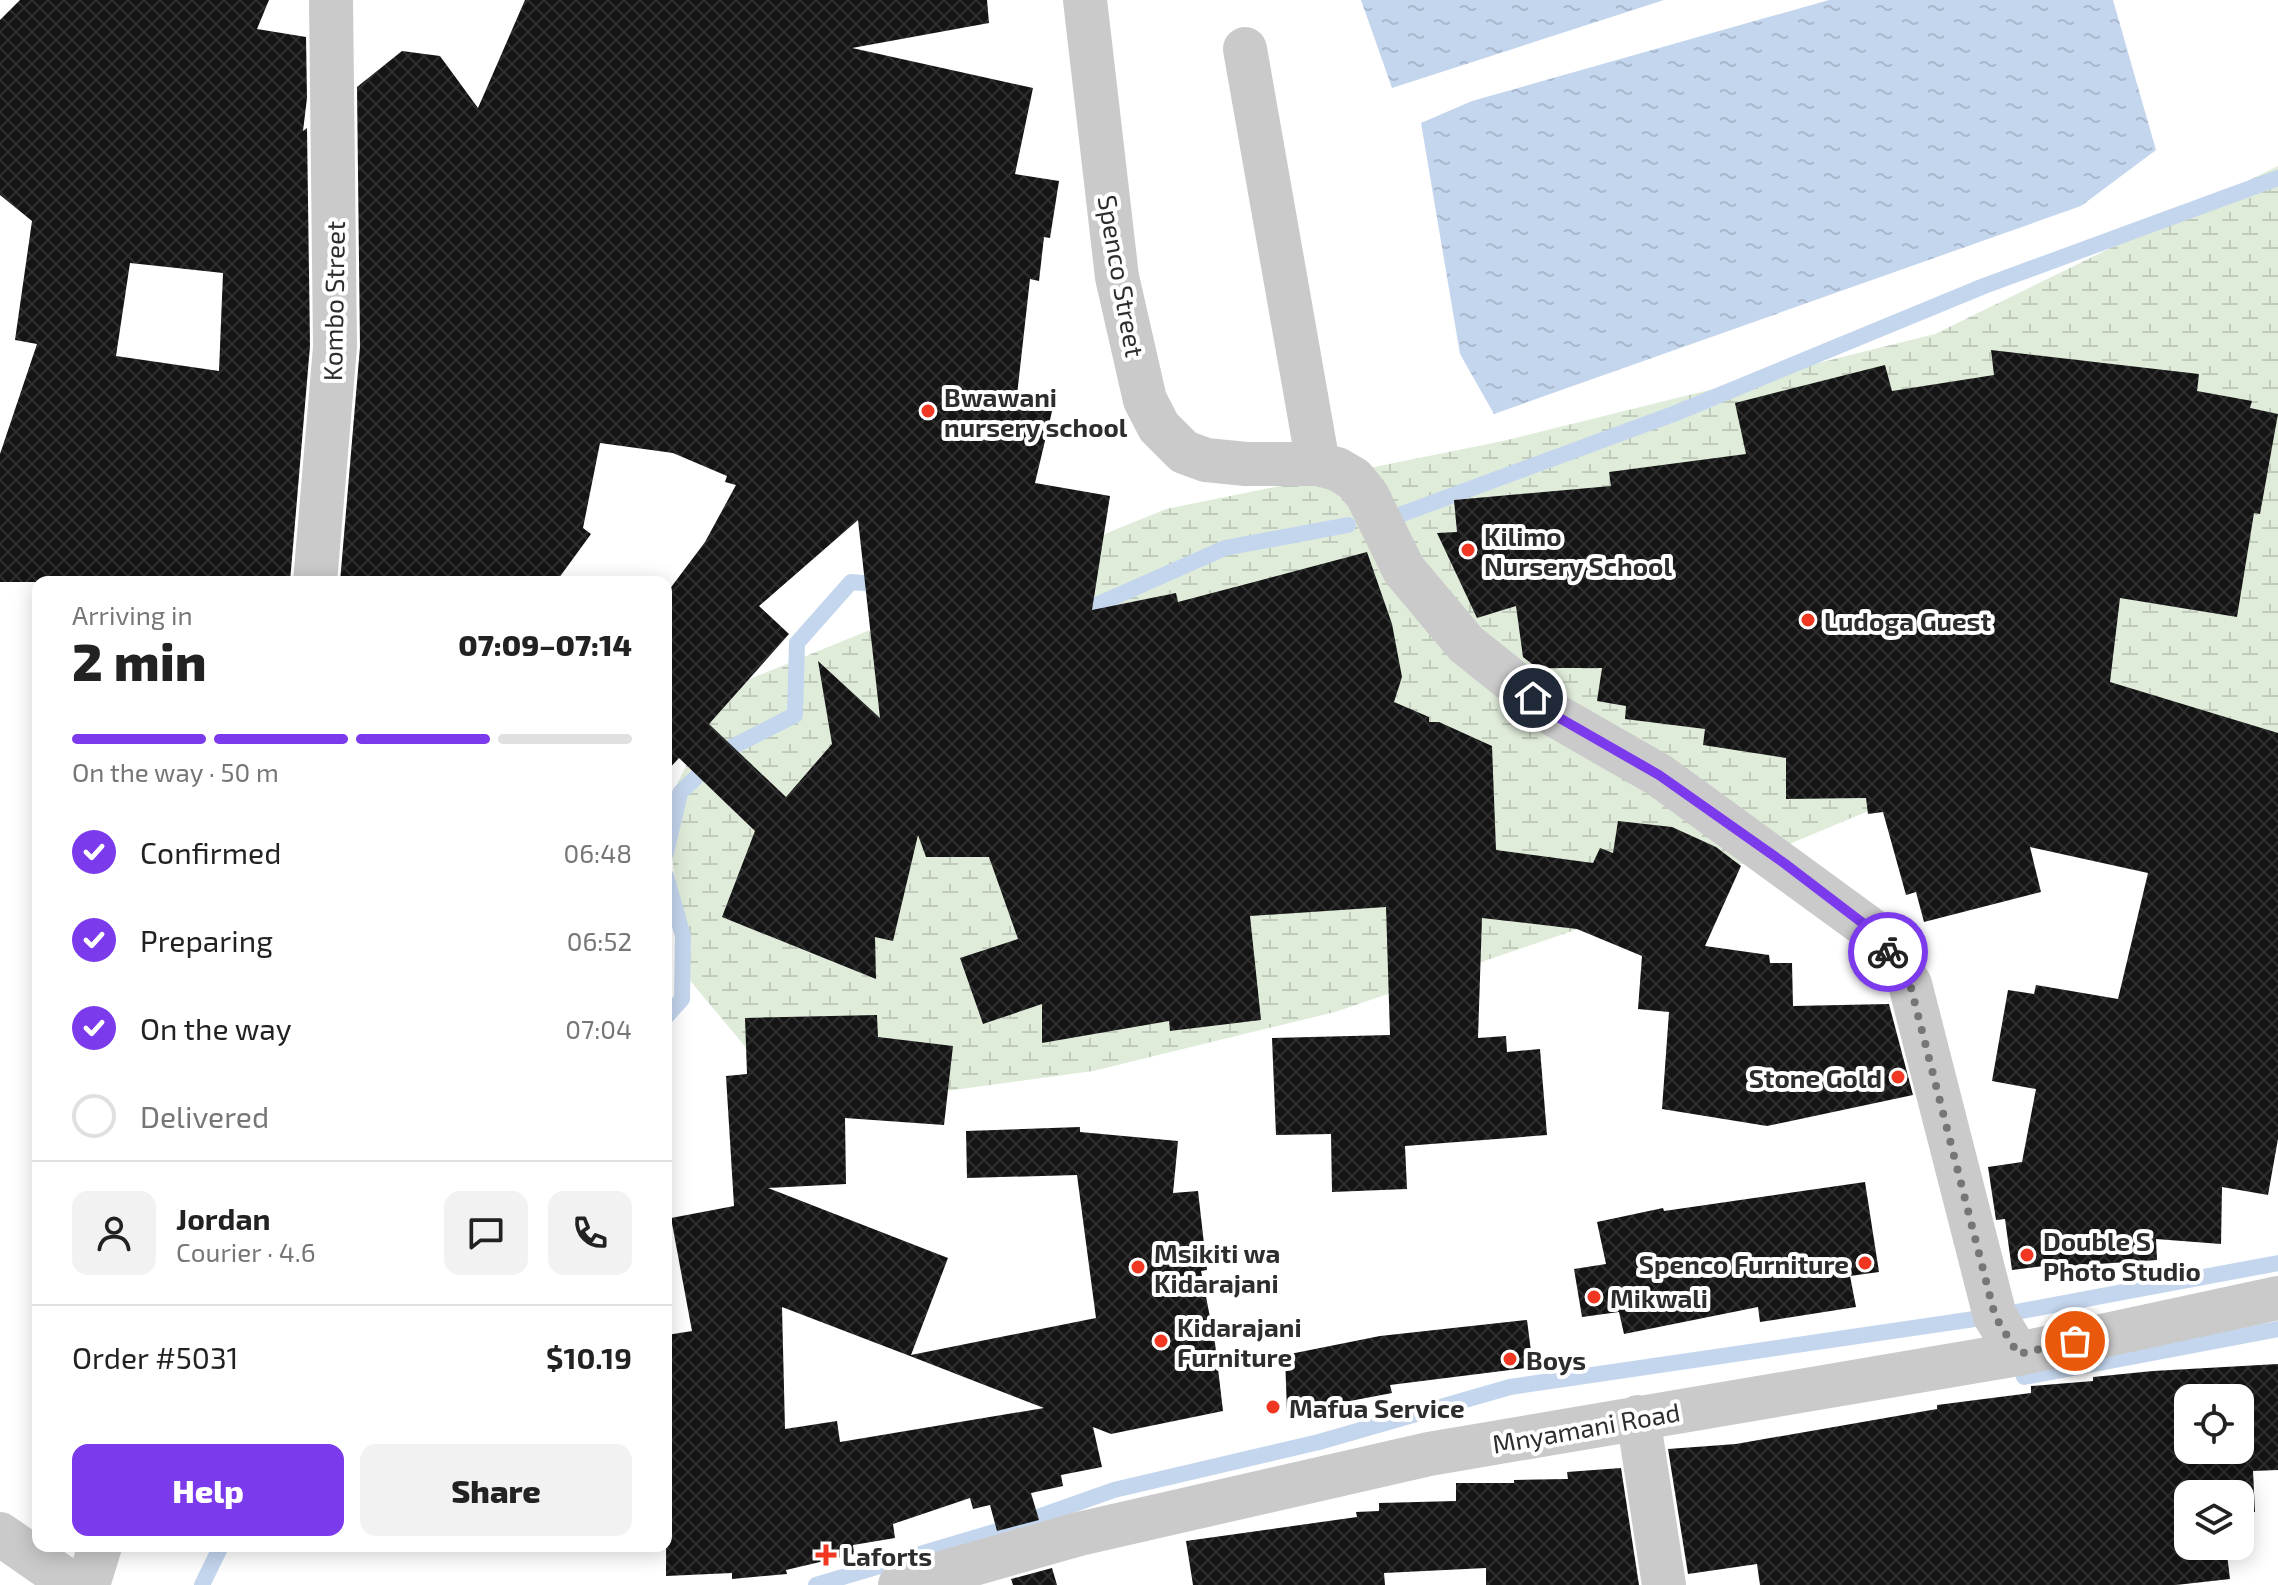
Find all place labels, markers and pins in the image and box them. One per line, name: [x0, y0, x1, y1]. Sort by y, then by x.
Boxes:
place label: Bwawani nursery school: [944, 381, 1128, 443]
marker: Bwawani nursery school: [919, 402, 937, 420]
place label: Kilimo Nursery School: [1484, 520, 1672, 582]
marker: Kilimo Nursery School: [1459, 541, 1477, 559]
place label: Ludoga Guest: [1824, 605, 1991, 636]
marker: Ludoga Guest: [1799, 611, 1817, 629]
pin: [1499, 664, 1567, 732]
place label: Stone Gold: [1749, 1062, 1882, 1093]
marker: Stone Gold: [1889, 1068, 1907, 1086]
place label: Double S Photo Studio: [2043, 1225, 2201, 1286]
place label: Msikiti wa Kidarajani: [1154, 1237, 1280, 1298]
marker: Double S Photo Studio: [2018, 1246, 2036, 1264]
place label: Spenco Furniture: [1639, 1248, 1849, 1279]
marker: Spenco Furniture: [1856, 1254, 1874, 1272]
marker: Msikiti wa Kidarajani: [1129, 1258, 1147, 1276]
place label: Mikwali: [1610, 1282, 1708, 1313]
marker: Mikwali: [1585, 1288, 1603, 1306]
pin: [2041, 1307, 2109, 1375]
place label: Kidarajani Furniture: [1177, 1311, 1302, 1372]
marker: Kidarajani Furniture: [1152, 1332, 1170, 1350]
place label: Boys: [1526, 1344, 1586, 1376]
marker: Boys: [1501, 1350, 1519, 1368]
place label: Mafua Service: [1289, 1392, 1465, 1423]
marker: Mafua Service: [1264, 1398, 1282, 1416]
place label: Laforts: [842, 1540, 932, 1571]
marker: Laforts: [817, 1546, 835, 1564]

